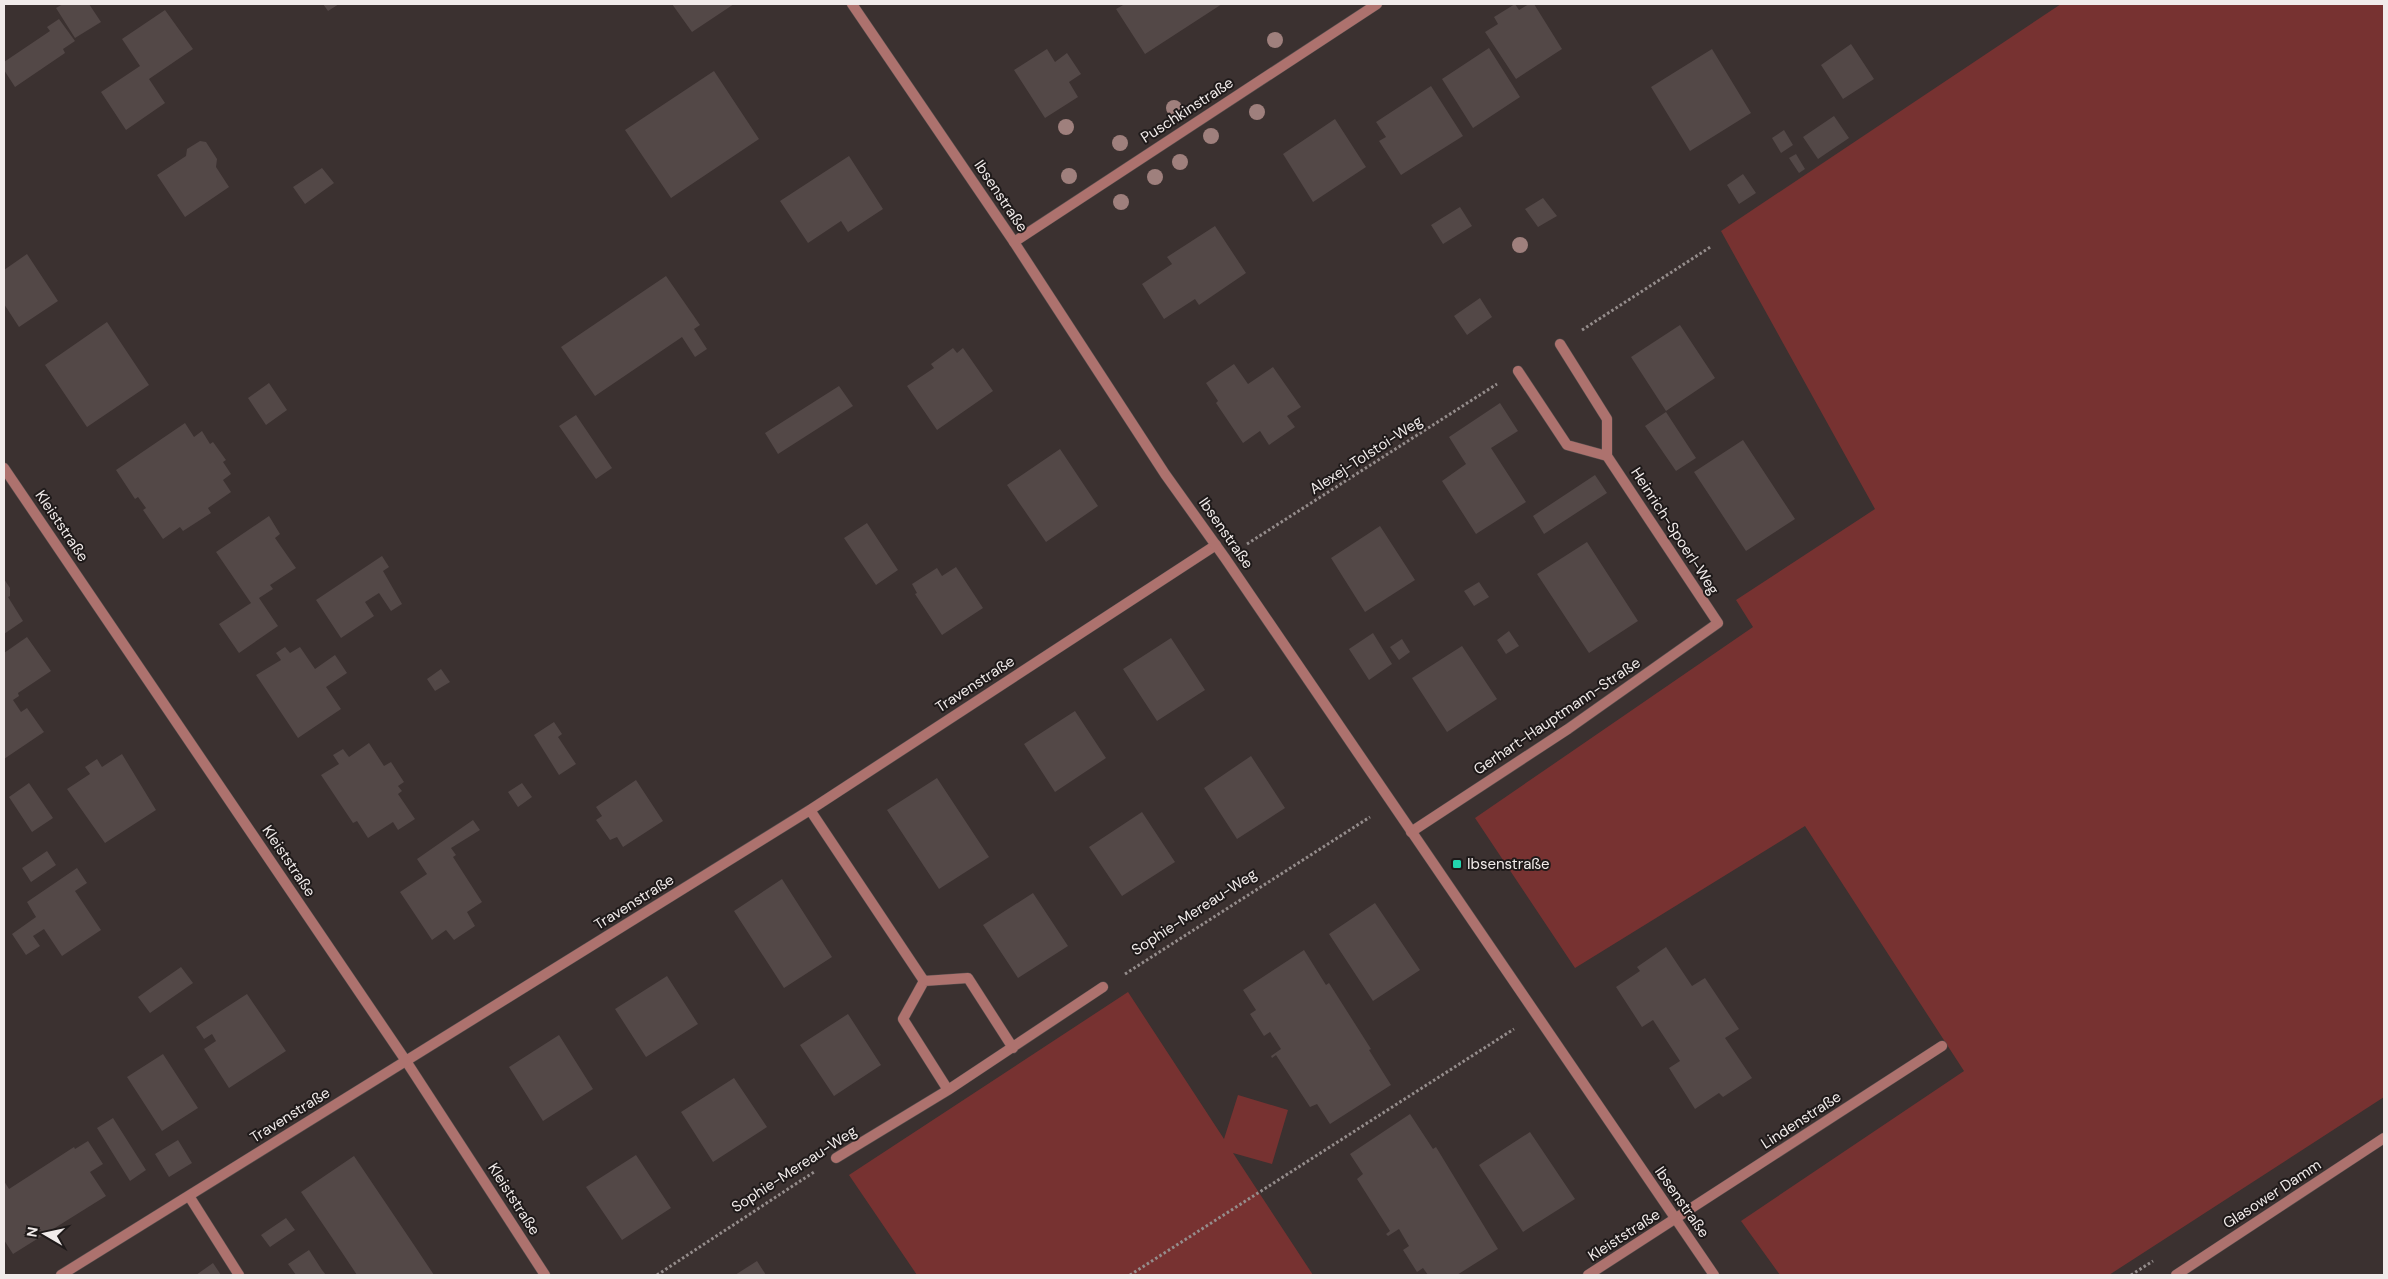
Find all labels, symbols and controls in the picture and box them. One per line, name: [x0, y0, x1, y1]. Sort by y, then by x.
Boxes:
street label: Puschkinstraße: [1137, 73, 1237, 147]
street label: Ibsenstraße: [970, 156, 1032, 236]
street label: Alexej-Tolstoi-Weg: [1306, 411, 1426, 499]
street label: Heinrich-Spoerl-Weg: [1626, 464, 1724, 598]
street label: Kleiststraße: [31, 486, 93, 566]
street label: Ibsenstraße: [1194, 493, 1258, 573]
street label: Travenstraße: [932, 651, 1018, 717]
street label: Gerhart-Hauptmann-Straße: [1470, 653, 1644, 779]
street label: Kleiststraße: [258, 821, 320, 901]
place label: Ibsenstraße: [1467, 854, 1550, 874]
marker: Ibsenstraße: [1451, 858, 1463, 870]
street label: Sophie-Mereau-Weg: [1127, 864, 1261, 960]
street label: Travenstraße: [590, 869, 678, 935]
street label: Travenstraße: [246, 1082, 334, 1148]
street label: Lindenstraße: [1757, 1087, 1845, 1153]
street label: Sophie-Mereau-Weg: [727, 1121, 861, 1217]
street label: Glasower Damm: [2219, 1155, 2325, 1233]
street label: Kleiststraße: [483, 1159, 545, 1239]
street label: Ibsenstraße: [1650, 1162, 1714, 1242]
street label: Kleiststraße: [1584, 1204, 1664, 1266]
north arrow: [20, 1209, 70, 1259]
text: N: [22, 1226, 42, 1238]

